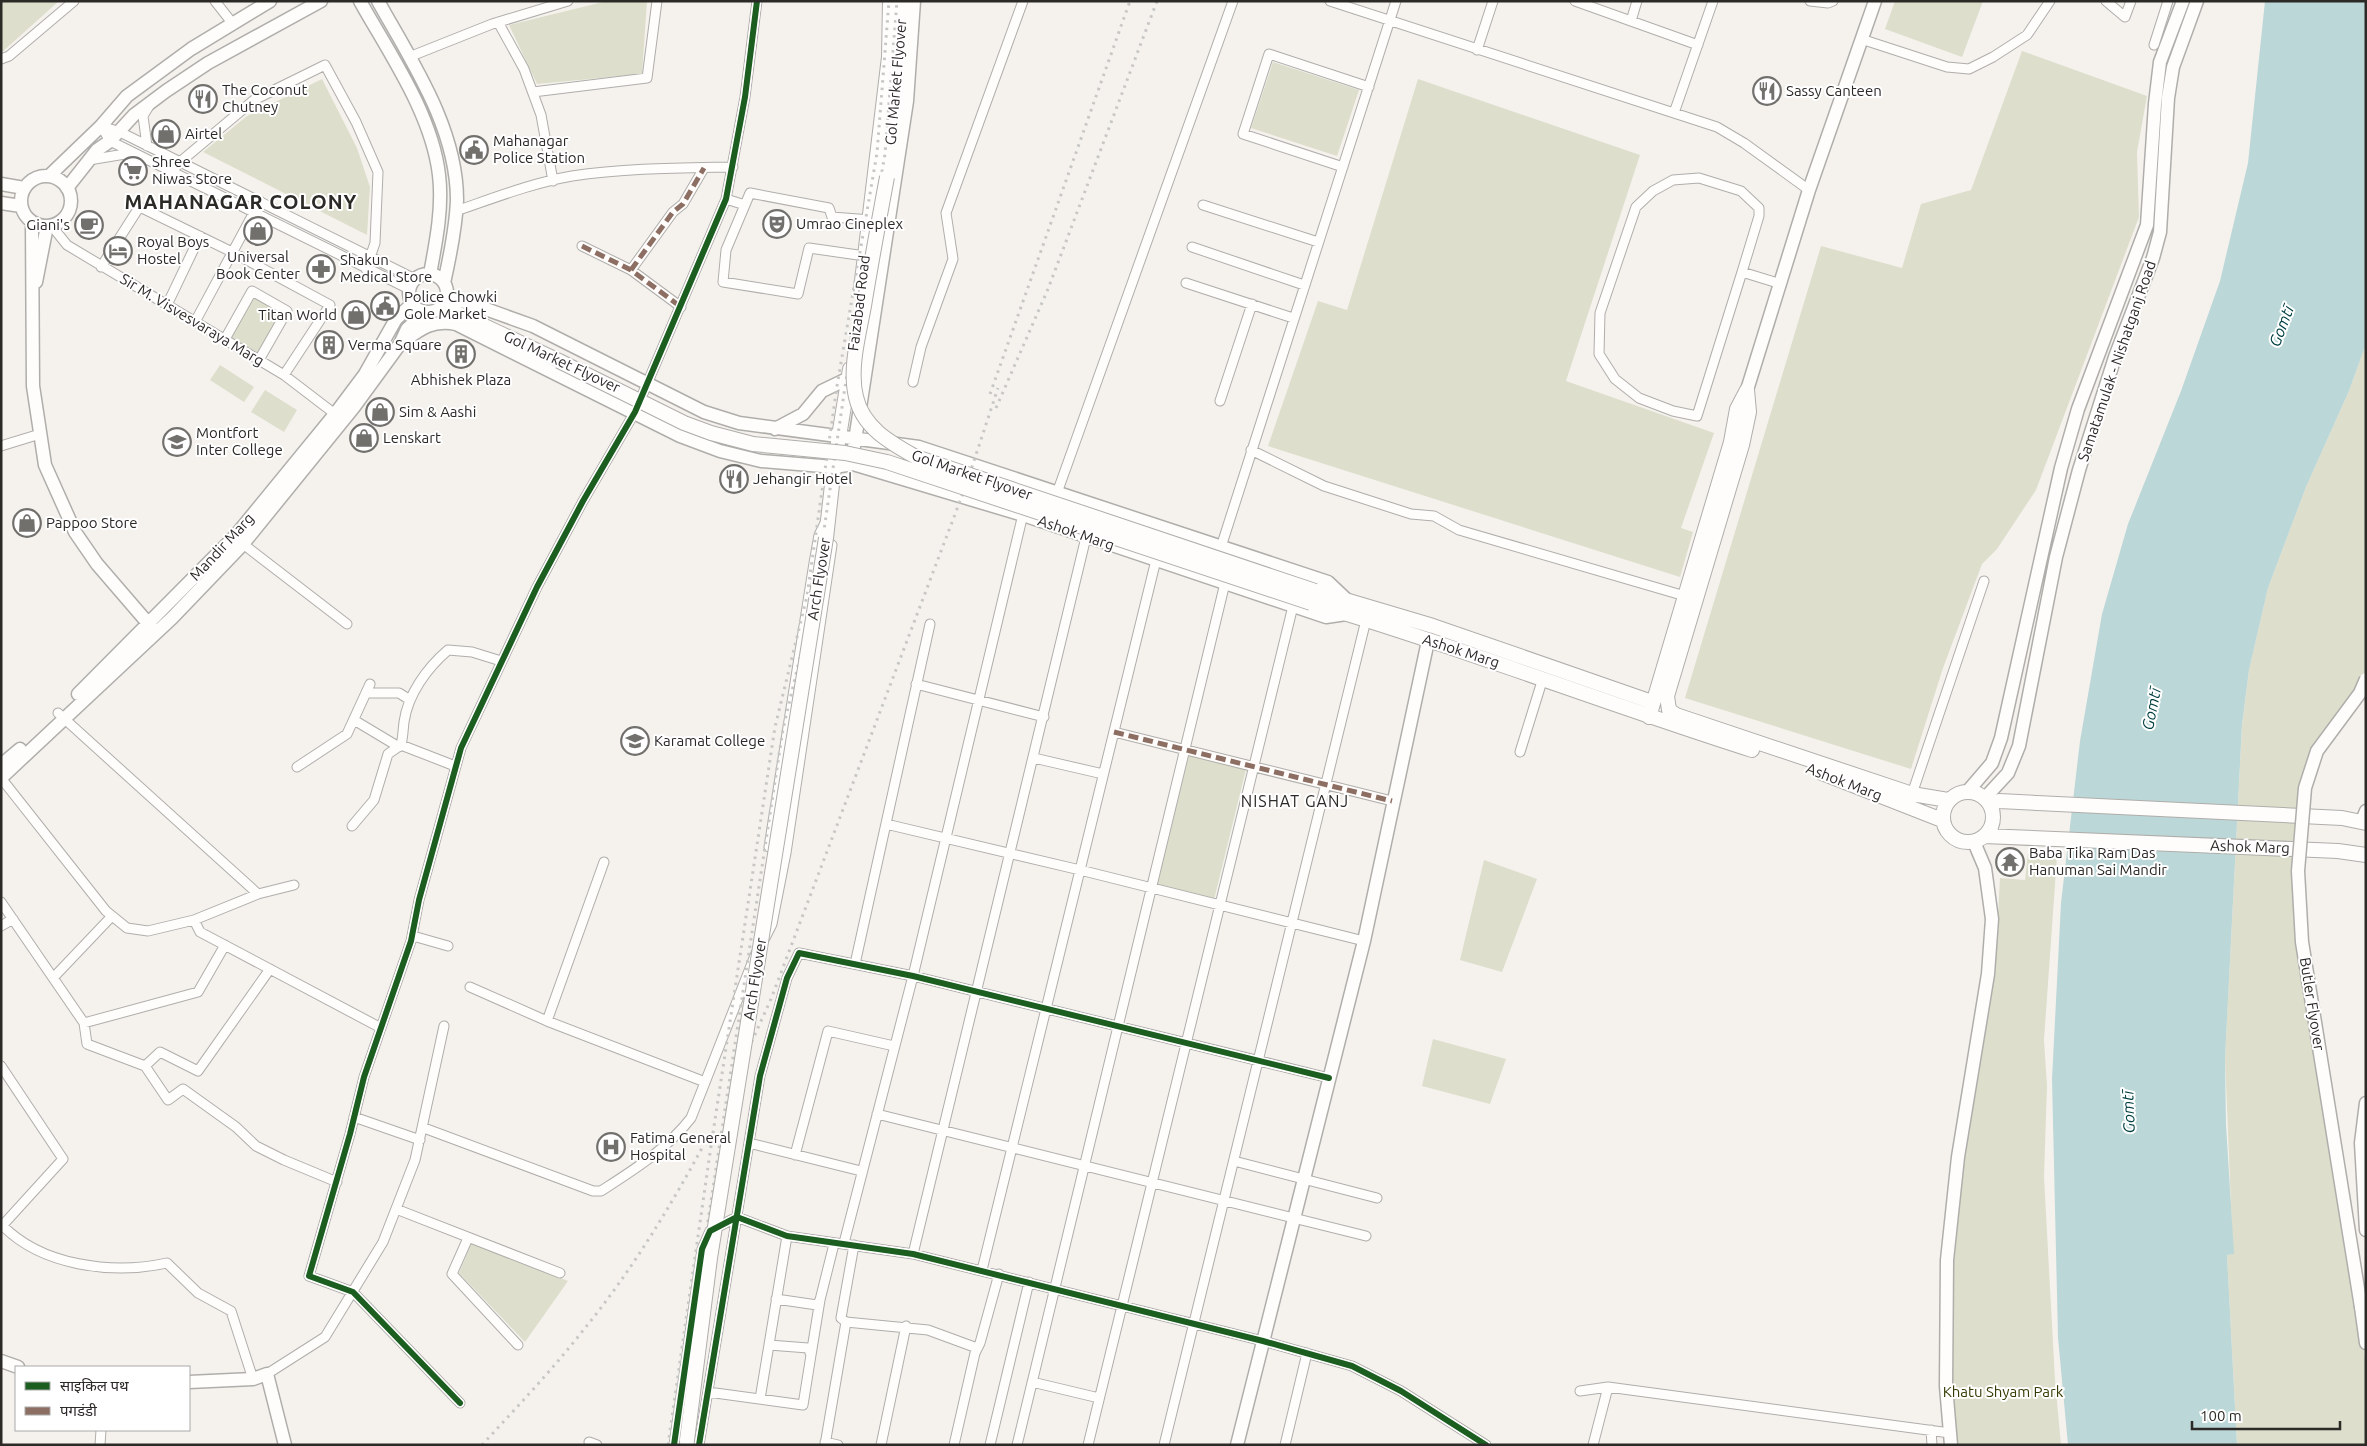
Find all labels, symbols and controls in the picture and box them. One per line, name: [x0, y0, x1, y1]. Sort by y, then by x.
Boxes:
street label: Gol Market Flyover: [882, 18, 910, 146]
restaurant icon: Sassy Canteen: [1752, 76, 1782, 106]
place label: The Coconut Chutney: [222, 81, 307, 115]
place label: Sassy Canteen: [1786, 82, 1882, 99]
restaurant icon: The Coconut Chutney: [188, 84, 218, 114]
shop icon: Airtel: [151, 119, 181, 149]
place label: Airtel: [185, 125, 222, 142]
place label: Mahanagar Police Station: [493, 132, 585, 166]
public building icon: Mahanagar Police Station: [459, 135, 489, 165]
place label: Shree Niwas Store: [152, 153, 232, 187]
supermarket icon: Shree Niwas Store: [118, 156, 148, 186]
district label: MAHANAGAR COLONY: [125, 190, 357, 213]
theatre icon: Umrao Cineplex: [762, 209, 792, 239]
cafe icon: Giani's: [74, 210, 104, 240]
place label: Umrao Cineplex: [796, 215, 903, 232]
place label: Giani's: [26, 216, 70, 233]
shop icon: Universal Book Center: [243, 216, 273, 246]
place label: Royal Boys Hostel: [137, 233, 209, 267]
hotel icon: Royal Boys Hostel: [103, 236, 133, 266]
place label: Universal Book Center: [216, 248, 300, 282]
place label: Shakun Medical Store: [340, 251, 432, 285]
pharmacy icon: Shakun Medical Store: [306, 254, 336, 284]
street label: Faizabad Road: [844, 254, 873, 352]
street label: Samatamulak - Nishatganj Road: [2074, 258, 2159, 464]
street label: Sir M. Visvesvaraya Marg: [117, 270, 267, 369]
place label: Police Chowki Gole Market: [404, 288, 497, 322]
public building icon: Police Chowki Gole Market: [370, 291, 400, 321]
shop icon: Titan World: [341, 300, 371, 330]
water label: Gomtī: [2265, 301, 2298, 349]
place label: Titan World: [258, 306, 337, 323]
street label: Gol Market Flyover: [501, 327, 623, 396]
building icon: Verma Square: [314, 330, 344, 360]
place label: Verma Square: [348, 336, 442, 353]
building icon: Abhishek Plaza: [446, 339, 476, 369]
place label: Abhishek Plaza: [411, 371, 511, 388]
shop icon: Sim & Aashi: [365, 397, 395, 427]
place label: Sim & Aashi: [399, 403, 476, 420]
shop icon: Lenskart: [349, 423, 379, 453]
place label: Montfort Inter College: [196, 424, 283, 458]
school or university icon: Montfort Inter College: [162, 427, 192, 457]
place label: Lenskart: [383, 429, 441, 446]
street label: Gol Market Flyover: [910, 446, 1035, 503]
restaurant icon: Jehangir Hotel: [719, 464, 749, 494]
place label: Jehangir Hotel: [753, 470, 852, 487]
shop icon: Pappoo Store: [12, 508, 42, 538]
street label: Mandir Marg: [186, 509, 257, 584]
street label: Ashok Marg: [1036, 511, 1117, 554]
place label: Pappoo Store: [46, 514, 138, 531]
street label: Arch Flyover: [804, 536, 833, 621]
street label: Ashok Marg: [1421, 630, 1502, 671]
water label: Gomtī: [2138, 684, 2164, 732]
school or university icon: Karamat College: [620, 726, 650, 756]
place label: Karamat College: [654, 732, 765, 749]
street label: Ashok Marg: [1804, 759, 1885, 804]
district label: NISHAT GANJ: [1241, 792, 1349, 810]
street label: Ashok Marg: [2210, 837, 2290, 856]
place label: Baba Tika Ram Das Hanuman Sai Mandir: [2029, 844, 2167, 878]
temple icon: Baba Tika Ram Das Hanuman Sai Mandir: [1995, 847, 2025, 877]
street label: Arch Flyover: [740, 936, 769, 1021]
street label: Butler Flyover: [2297, 956, 2328, 1052]
water label: Gomtī: [2118, 1088, 2138, 1134]
place label: Fatima General Hospital: [630, 1129, 731, 1163]
hospital icon: Fatima General Hospital: [596, 1132, 626, 1162]
legend: [15, 1366, 190, 1431]
text: साइकिल पथ: [60, 1377, 129, 1394]
park label: Khatu Shyam Park: [1943, 1383, 2064, 1400]
scale bar: [2192, 1398, 2340, 1430]
text: पगडंडी: [60, 1402, 98, 1419]
text: 100 m: [2200, 1407, 2242, 1424]

